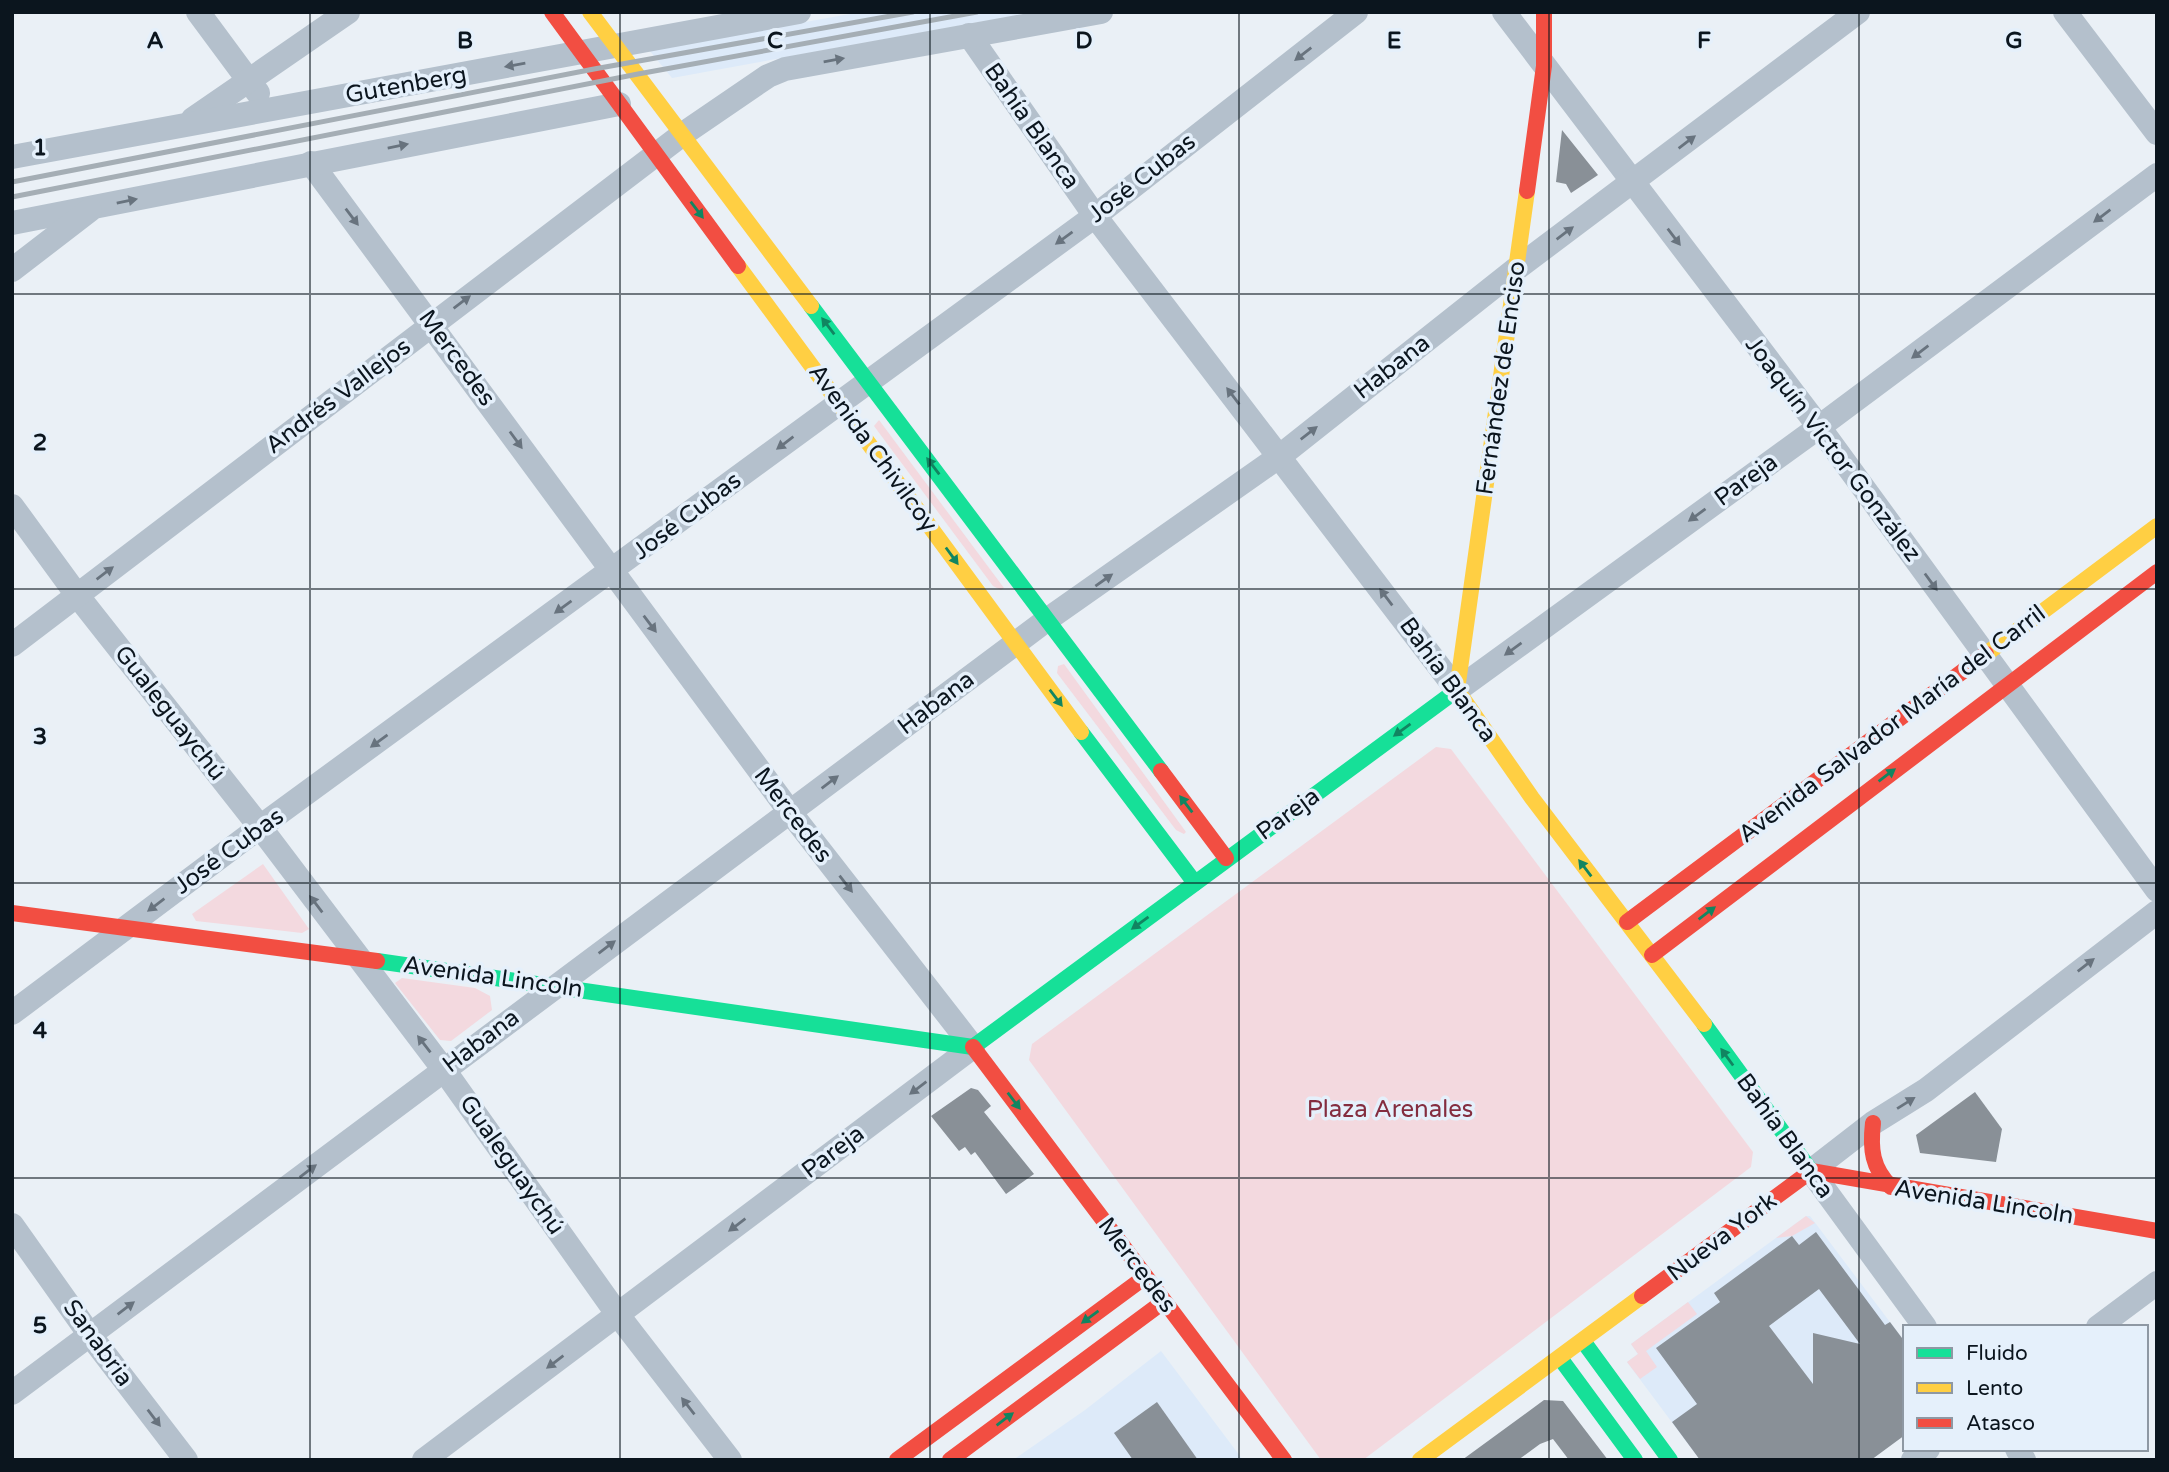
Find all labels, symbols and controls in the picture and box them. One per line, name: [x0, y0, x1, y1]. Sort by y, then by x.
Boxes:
text: A: [146, 27, 164, 55]
text: B: [457, 27, 473, 55]
text: C: [767, 27, 783, 55]
text: D: [1075, 27, 1093, 55]
text: E: [1387, 27, 1401, 55]
text: F: [1697, 27, 1711, 55]
text: G: [2005, 27, 2023, 55]
one-way arrow: [1294, 47, 1312, 62]
one-way arrow: [823, 54, 845, 65]
street label: Bahía Blanca: [978, 57, 1086, 195]
street label: Gutenberg: [343, 60, 469, 110]
one-way arrow: [504, 60, 526, 71]
street label: José Cubas: [1083, 127, 1201, 229]
text: 1: [33, 134, 47, 162]
one-way arrow: [1678, 135, 1696, 149]
one-way arrow: [387, 140, 409, 151]
one-way arrow: [116, 195, 138, 206]
one-way arrow: [689, 201, 703, 219]
one-way arrow: [345, 208, 359, 226]
one-way arrow: [2093, 208, 2111, 222]
one-way arrow: [1556, 226, 1574, 240]
one-way arrow: [1666, 228, 1680, 246]
one-way arrow: [1055, 231, 1073, 245]
street label: Fernández de Enciso: [1470, 259, 1532, 497]
one-way arrow: [452, 295, 470, 310]
street label: Mercedes: [412, 304, 502, 412]
one-way arrow: [821, 317, 835, 335]
street label: Habana: [1348, 328, 1436, 406]
street label: Joaquín Victor González: [1739, 331, 1927, 567]
street label: Andrés Vallejos: [260, 332, 416, 460]
one-way arrow: [1911, 345, 1929, 359]
street label: Avenida Chivilcoy: [802, 358, 944, 538]
one-way arrow: [1227, 387, 1241, 405]
one-way arrow: [1299, 426, 1317, 441]
text: 2: [33, 429, 47, 457]
one-way arrow: [509, 431, 523, 449]
one-way arrow: [776, 435, 794, 449]
street label: Pareja: [1709, 447, 1783, 513]
one-way arrow: [926, 458, 941, 476]
street label: José Cubas: [627, 466, 747, 566]
one-way arrow: [1688, 508, 1706, 522]
one-way arrow: [944, 547, 958, 565]
one-way arrow: [96, 567, 114, 581]
one-way arrow: [1095, 573, 1113, 587]
one-way arrow: [1924, 573, 1938, 591]
one-way arrow: [1379, 588, 1394, 606]
street label: Avenida Salvador María del Carril: [1733, 599, 2051, 849]
one-way arrow: [553, 600, 572, 614]
street label: Bahía Blanca: [1393, 612, 1503, 748]
one-way arrow: [642, 615, 656, 633]
street label: Gualeguaychú: [108, 640, 232, 786]
one-way arrow: [1504, 641, 1522, 656]
street label: Habana: [892, 665, 980, 741]
one-way arrow: [1049, 689, 1063, 707]
text: 3: [33, 723, 47, 751]
one-way arrow: [1393, 723, 1411, 737]
one-way arrow: [370, 734, 388, 748]
street label: Mercedes: [748, 762, 838, 868]
one-way arrow: [1878, 768, 1896, 782]
one-way arrow: [820, 775, 839, 789]
street label: Pareja: [1251, 781, 1325, 847]
one-way arrow: [1178, 795, 1193, 813]
street label: José Cubas: [169, 802, 289, 900]
one-way arrow: [1578, 859, 1592, 877]
one-way arrow: [838, 874, 853, 892]
one-way arrow: [309, 895, 323, 913]
one-way arrow: [147, 897, 165, 911]
one-way arrow: [1697, 906, 1715, 921]
one-way arrow: [1132, 916, 1150, 931]
one-way arrow: [598, 939, 616, 954]
street label: Avenida Lincoln: [401, 950, 585, 1004]
one-way arrow: [2077, 957, 2095, 972]
street label: Habana: [437, 1003, 525, 1079]
text: 4: [33, 1017, 48, 1045]
one-way arrow: [417, 1035, 431, 1053]
one-way arrow: [1720, 1048, 1734, 1066]
street label: Bahía Blanca: [1730, 1068, 1840, 1204]
one-way arrow: [910, 1081, 928, 1096]
street label: Gualeguaychú: [453, 1090, 571, 1240]
one-way arrow: [1007, 1092, 1021, 1110]
park label: Plaza Arenales: [1307, 1095, 1473, 1124]
one-way arrow: [1896, 1096, 1915, 1109]
street label: Pareja: [796, 1119, 870, 1185]
one-way arrow: [299, 1165, 317, 1179]
street label: Avenida Lincoln: [1892, 1174, 2076, 1230]
street label: Nueva York: [1661, 1186, 1783, 1288]
street label: Mercedes: [1092, 1212, 1182, 1318]
one-way arrow: [728, 1218, 746, 1232]
street label: Sanabria: [57, 1294, 139, 1392]
one-way arrow: [117, 1301, 135, 1315]
one-way arrow: [1081, 1310, 1099, 1325]
text: 5: [33, 1312, 47, 1340]
legend: [1903, 1325, 2148, 1451]
text: Fluido: [1966, 1341, 2028, 1366]
one-way arrow: [546, 1355, 564, 1369]
text: Lento: [1966, 1376, 2023, 1401]
one-way arrow: [681, 1397, 696, 1415]
one-way arrow: [147, 1409, 161, 1427]
text: Atasco: [1966, 1411, 2035, 1436]
one-way arrow: [996, 1412, 1014, 1426]

